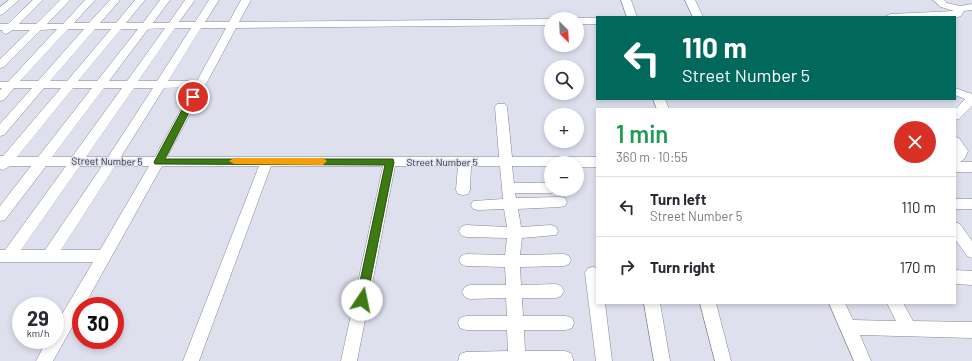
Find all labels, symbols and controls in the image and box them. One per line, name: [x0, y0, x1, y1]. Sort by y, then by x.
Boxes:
north arrow: [544, 12, 584, 52]
map controls: [544, 12, 584, 196]
text: 110 m: [682, 30, 747, 64]
icon: left: [616, 32, 668, 84]
button: search: [544, 60, 584, 100]
text: Street Number 5: [682, 64, 810, 86]
pin: [176, 80, 210, 114]
icon: arrive: [182, 86, 204, 108]
button: +: [544, 108, 584, 148]
text: 1 min: [616, 119, 668, 148]
button: close: [894, 121, 936, 163]
text: 360 m · 10:55: [616, 149, 688, 165]
street label: Street Number 5: [71, 154, 143, 168]
street label: Street Number 5: [406, 156, 478, 168]
button: −: [544, 156, 584, 196]
text: Turn left: [650, 190, 706, 208]
icon: left: [616, 196, 638, 218]
text: 110 m: [902, 198, 936, 216]
text: Street Number 5: [650, 208, 743, 224]
icon: right: [616, 256, 638, 278]
text: Turn right: [650, 258, 715, 276]
text: 170 m: [900, 258, 936, 276]
position arrow: [341, 279, 383, 321]
speed limit sign: 30: [72, 297, 124, 349]
text: 29: [27, 306, 49, 330]
text: km/h: [27, 327, 49, 339]

